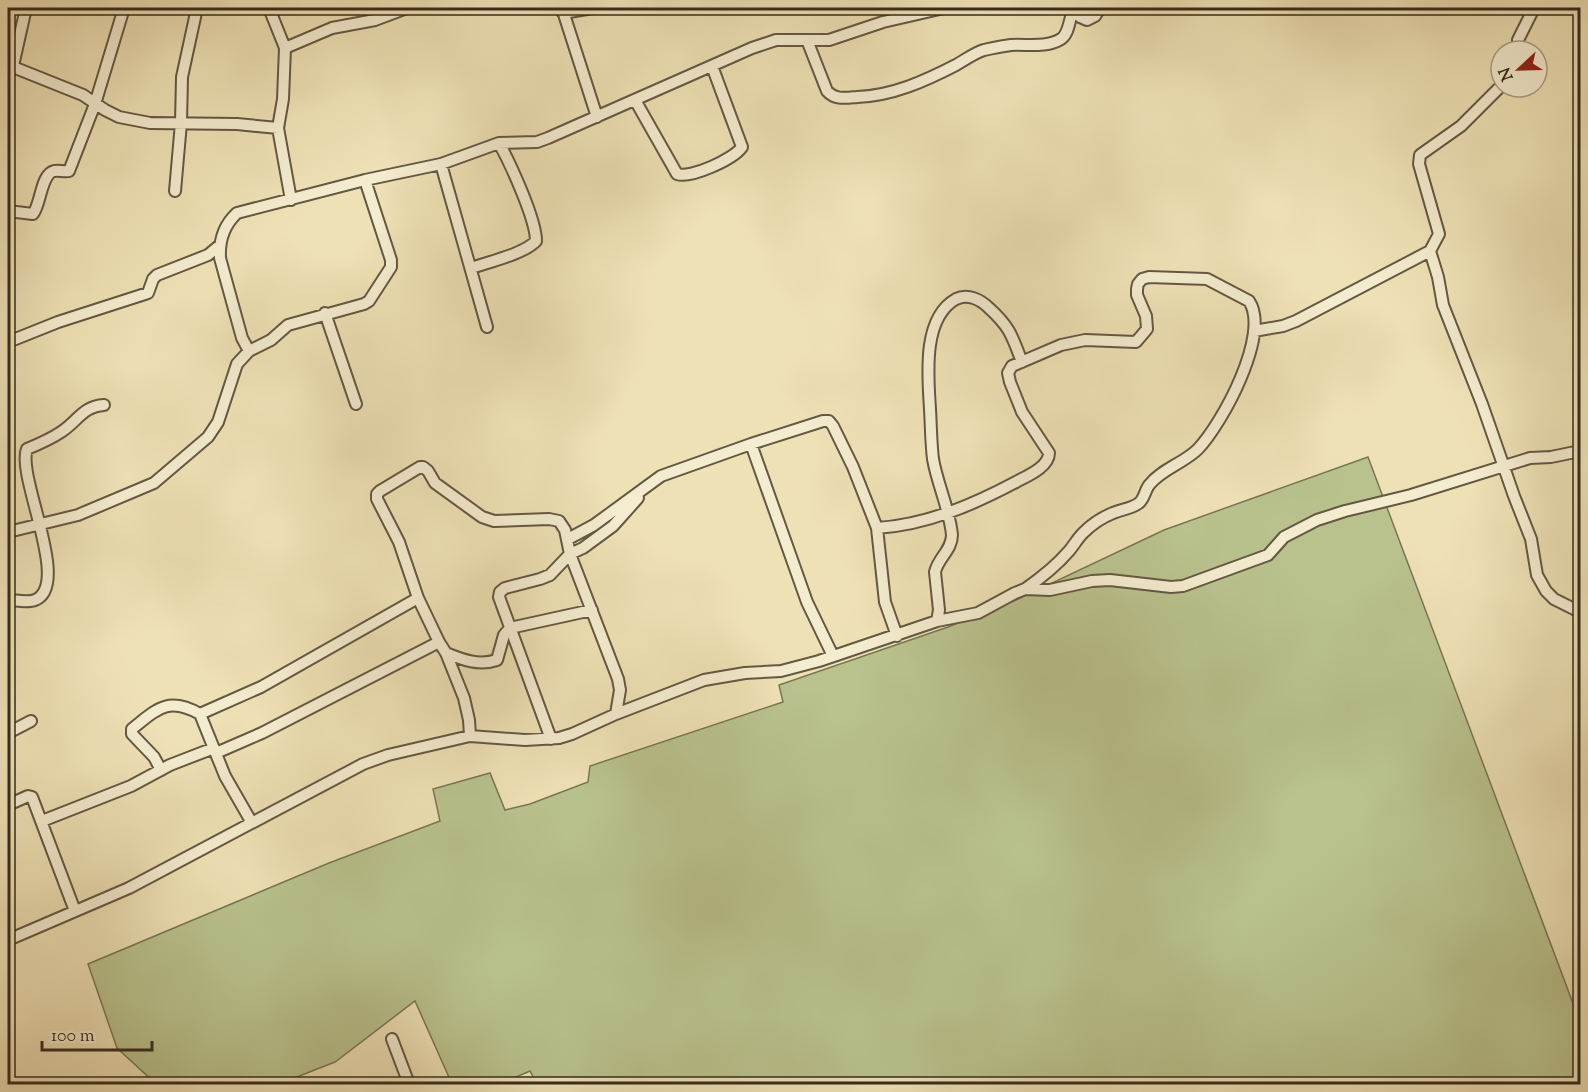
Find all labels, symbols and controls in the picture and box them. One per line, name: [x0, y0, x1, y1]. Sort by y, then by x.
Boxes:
north arrow: [1489, 39, 1549, 99]
text: N: [1494, 63, 1520, 84]
scale bar: [42, 1014, 152, 1052]
text: 100 m: [51, 1024, 95, 1050]

